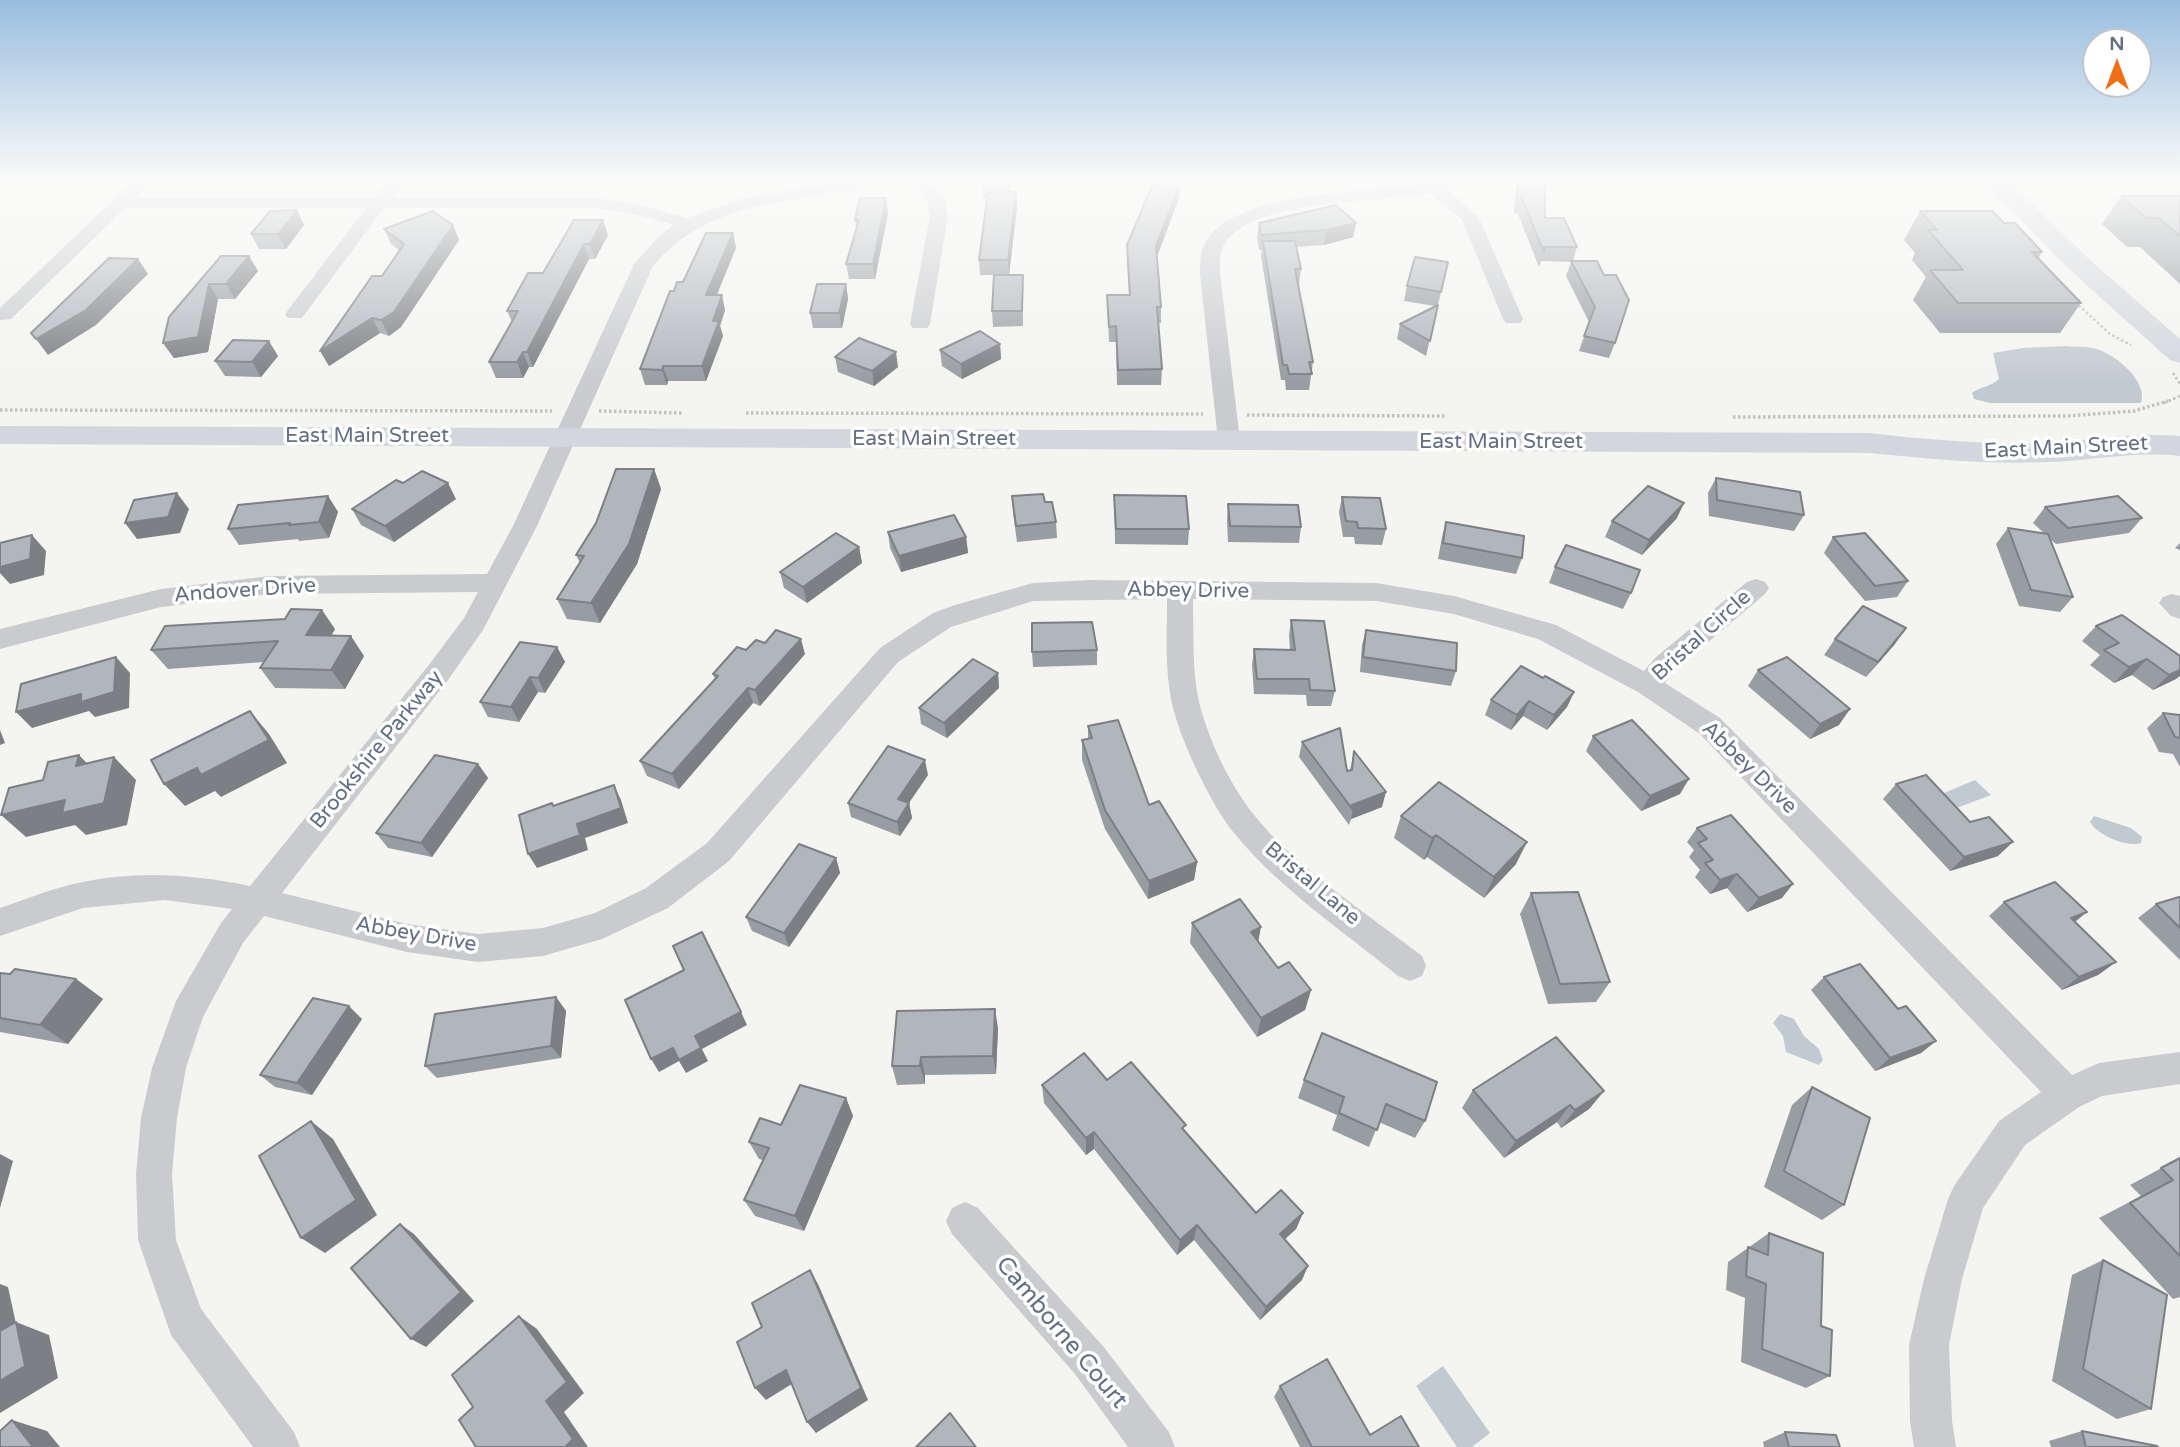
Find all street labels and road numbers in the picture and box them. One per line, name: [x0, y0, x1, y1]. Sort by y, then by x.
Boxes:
street label: East Main Street: [285, 423, 449, 449]
street label: East Main Street: [852, 426, 1016, 452]
street label: East Main Street: [1419, 429, 1583, 455]
street label: East Main Street: [1983, 431, 2149, 465]
street label: Andover Drive: [173, 573, 317, 609]
street label: Abbey Drive: [1127, 577, 1249, 605]
street label: Bristal Circle: [1647, 585, 1757, 687]
street label: Brookshire Parkway: [305, 666, 449, 834]
street label: Abbey Drive: [1696, 716, 1802, 820]
street label: Bristal Lane: [1259, 837, 1365, 931]
street label: Abbey Drive: [354, 912, 478, 958]
street label: Camborne Court: [989, 1251, 1133, 1415]

